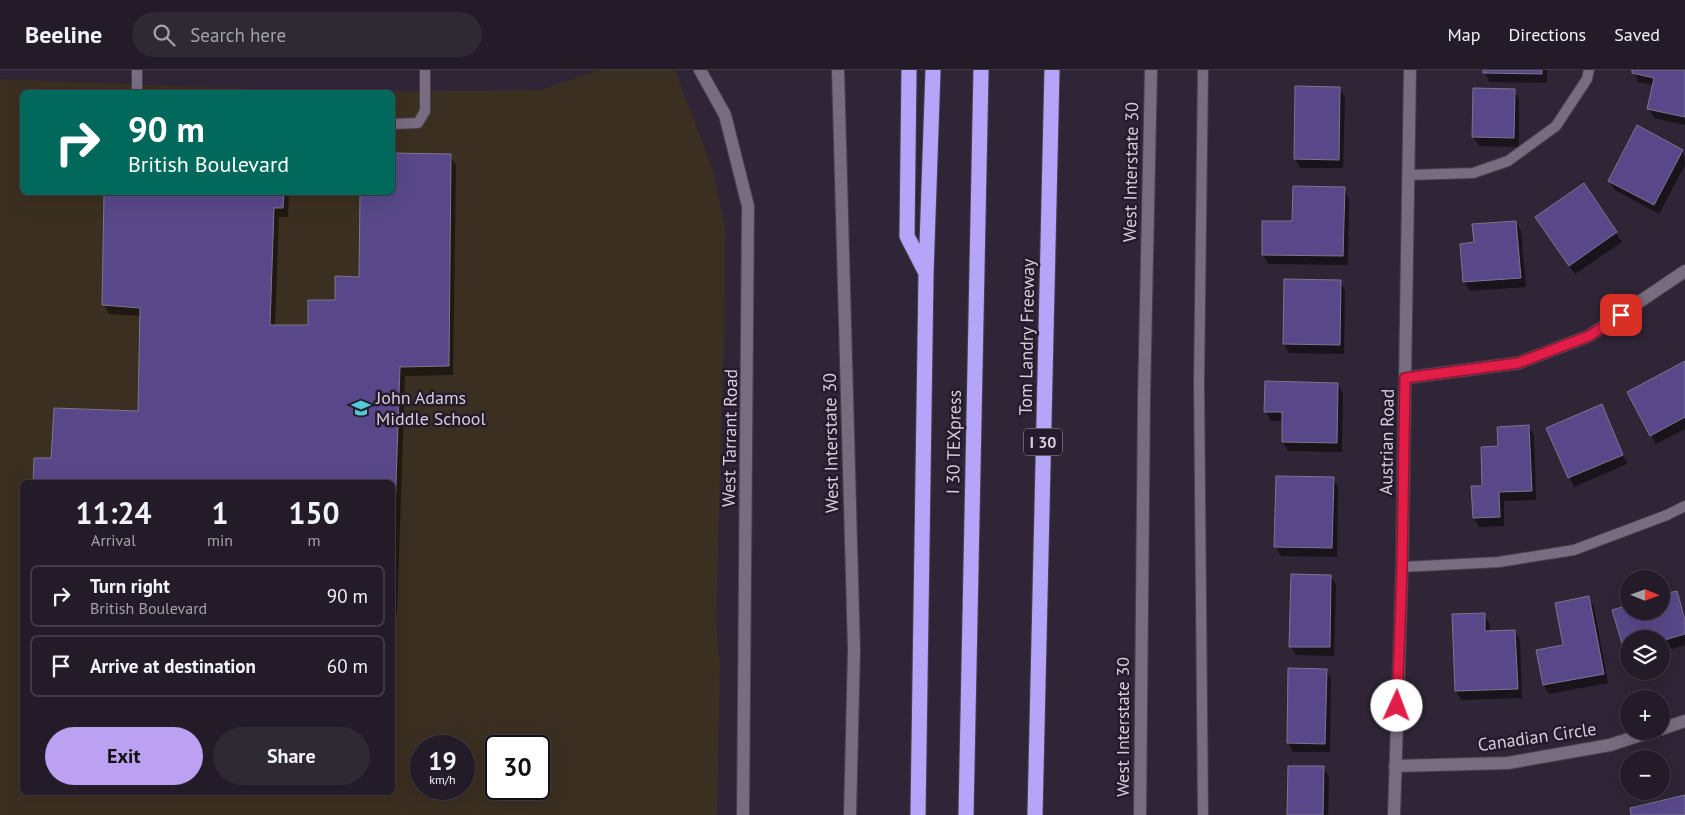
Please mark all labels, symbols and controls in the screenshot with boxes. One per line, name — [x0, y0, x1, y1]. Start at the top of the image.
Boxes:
search box — [132, 12, 482, 57]
text: Beeline — [25, 19, 102, 50]
icon: search — [150, 21, 178, 49]
text: Search here — [190, 23, 286, 47]
text: Map — [1448, 23, 1480, 46]
text: Directions — [1508, 23, 1586, 46]
text: Saved — [1614, 23, 1660, 46]
street label: West Interstate 30 — [1118, 102, 1143, 242]
text: 90 m — [128, 106, 205, 152]
icon: right — [45, 110, 110, 175]
text: British Boulevard — [128, 150, 289, 178]
street label: Tom Landry Freeway — [1014, 258, 1039, 416]
pin — [1600, 294, 1642, 336]
icon: arrive — [1607, 301, 1635, 329]
street label: West Tarrant Road — [717, 369, 742, 507]
street label: West Interstate 30 — [818, 373, 843, 513]
place label: John Adams Middle School — [375, 386, 486, 430]
street label: Austrian Road — [1374, 389, 1399, 495]
street label: I 30 TEXpress — [941, 390, 966, 494]
school or university icon: John Adams Middle School — [350, 397, 372, 419]
road number: I 30 — [1024, 428, 1062, 456]
text: 11:24 — [75, 493, 152, 532]
text: 1 — [212, 493, 229, 532]
text: 150 — [288, 493, 340, 532]
text: Arrival — [91, 530, 136, 550]
text: min — [207, 530, 233, 550]
text: m — [308, 530, 321, 550]
north arrow — [1620, 570, 1670, 620]
map controls — [1620, 570, 1670, 800]
text: Turn right — [90, 574, 170, 598]
icon: right — [47, 582, 75, 610]
text: 90 m — [327, 584, 368, 608]
text: British Boulevard — [90, 598, 207, 618]
button: layers — [1620, 630, 1670, 680]
icon: arrive — [47, 652, 75, 680]
text: Arrive at destination — [90, 654, 256, 678]
text: 60 m — [327, 654, 368, 678]
street label: West Interstate 30 — [1111, 657, 1134, 797]
position arrow — [1370, 679, 1422, 731]
button: + — [1620, 690, 1670, 740]
street label: Canadian Circle — [1476, 717, 1598, 756]
button: Exit — [45, 727, 203, 785]
button: Share — [213, 727, 370, 785]
speed limit sign: 30 — [485, 735, 550, 800]
text: 19 — [428, 745, 457, 777]
button: − — [1620, 750, 1670, 800]
text: km/h — [429, 772, 456, 787]

